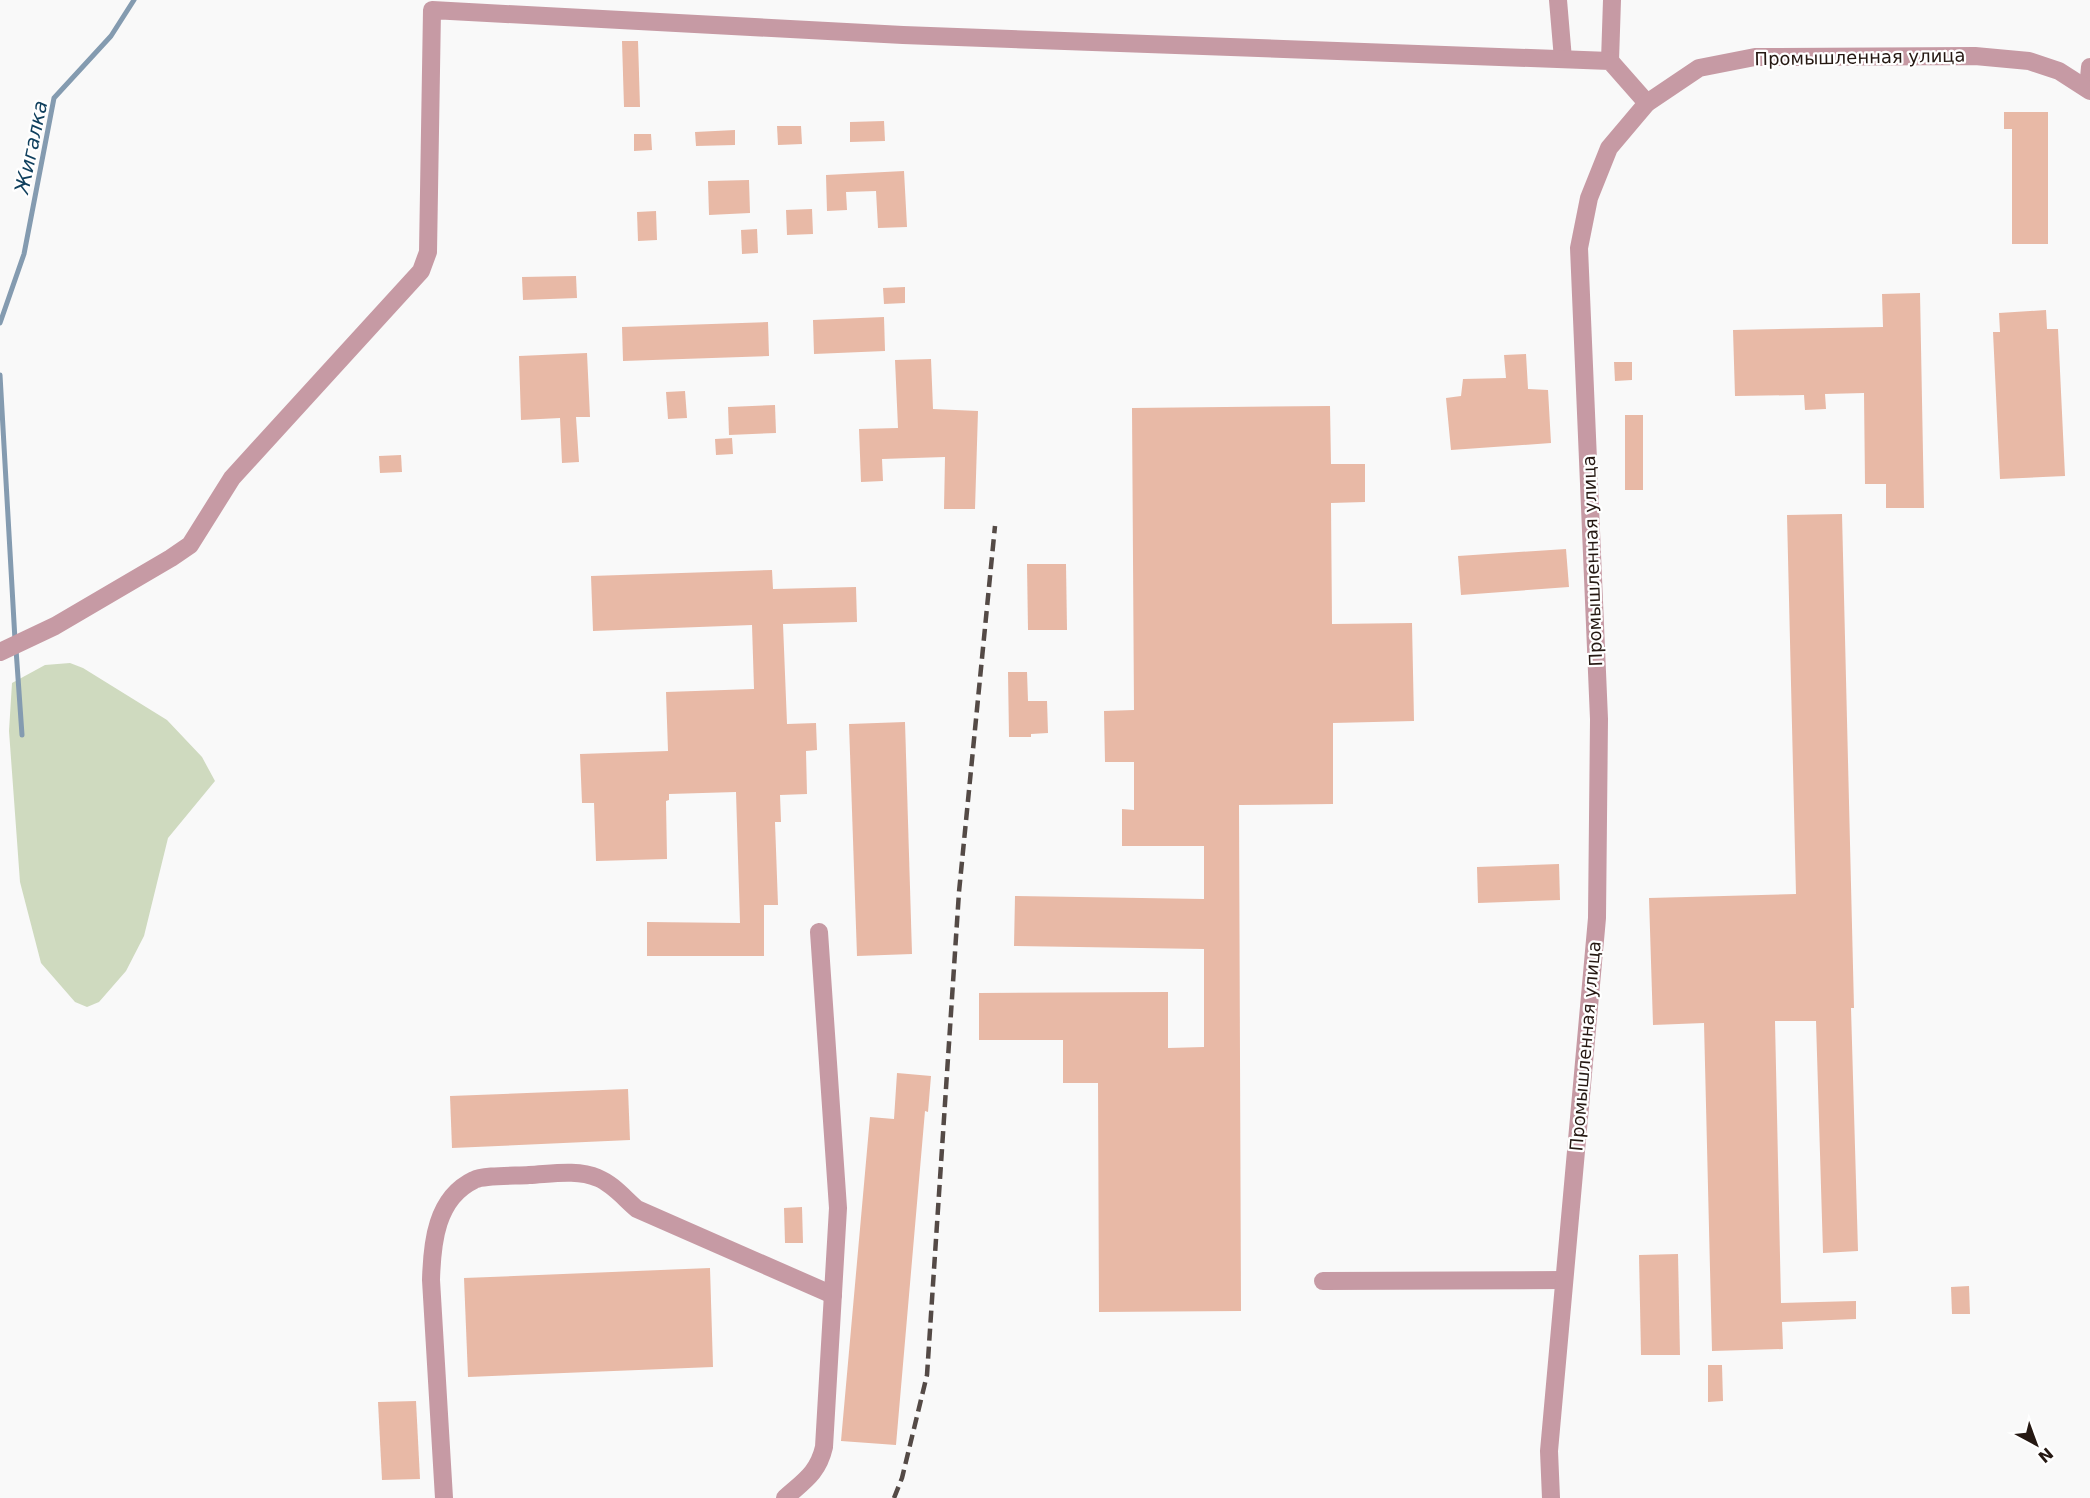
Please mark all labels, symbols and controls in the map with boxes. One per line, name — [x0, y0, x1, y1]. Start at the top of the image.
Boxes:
street label: Промышленная улица — [1754, 45, 1966, 69]
water label: Жигалка — [9, 98, 53, 198]
street label: Промышленная улица — [1578, 455, 1606, 667]
street label: Промышленная улица — [1565, 940, 1605, 1152]
north arrow — [2006, 1414, 2066, 1474]
text: N — [2034, 1443, 2057, 1467]

